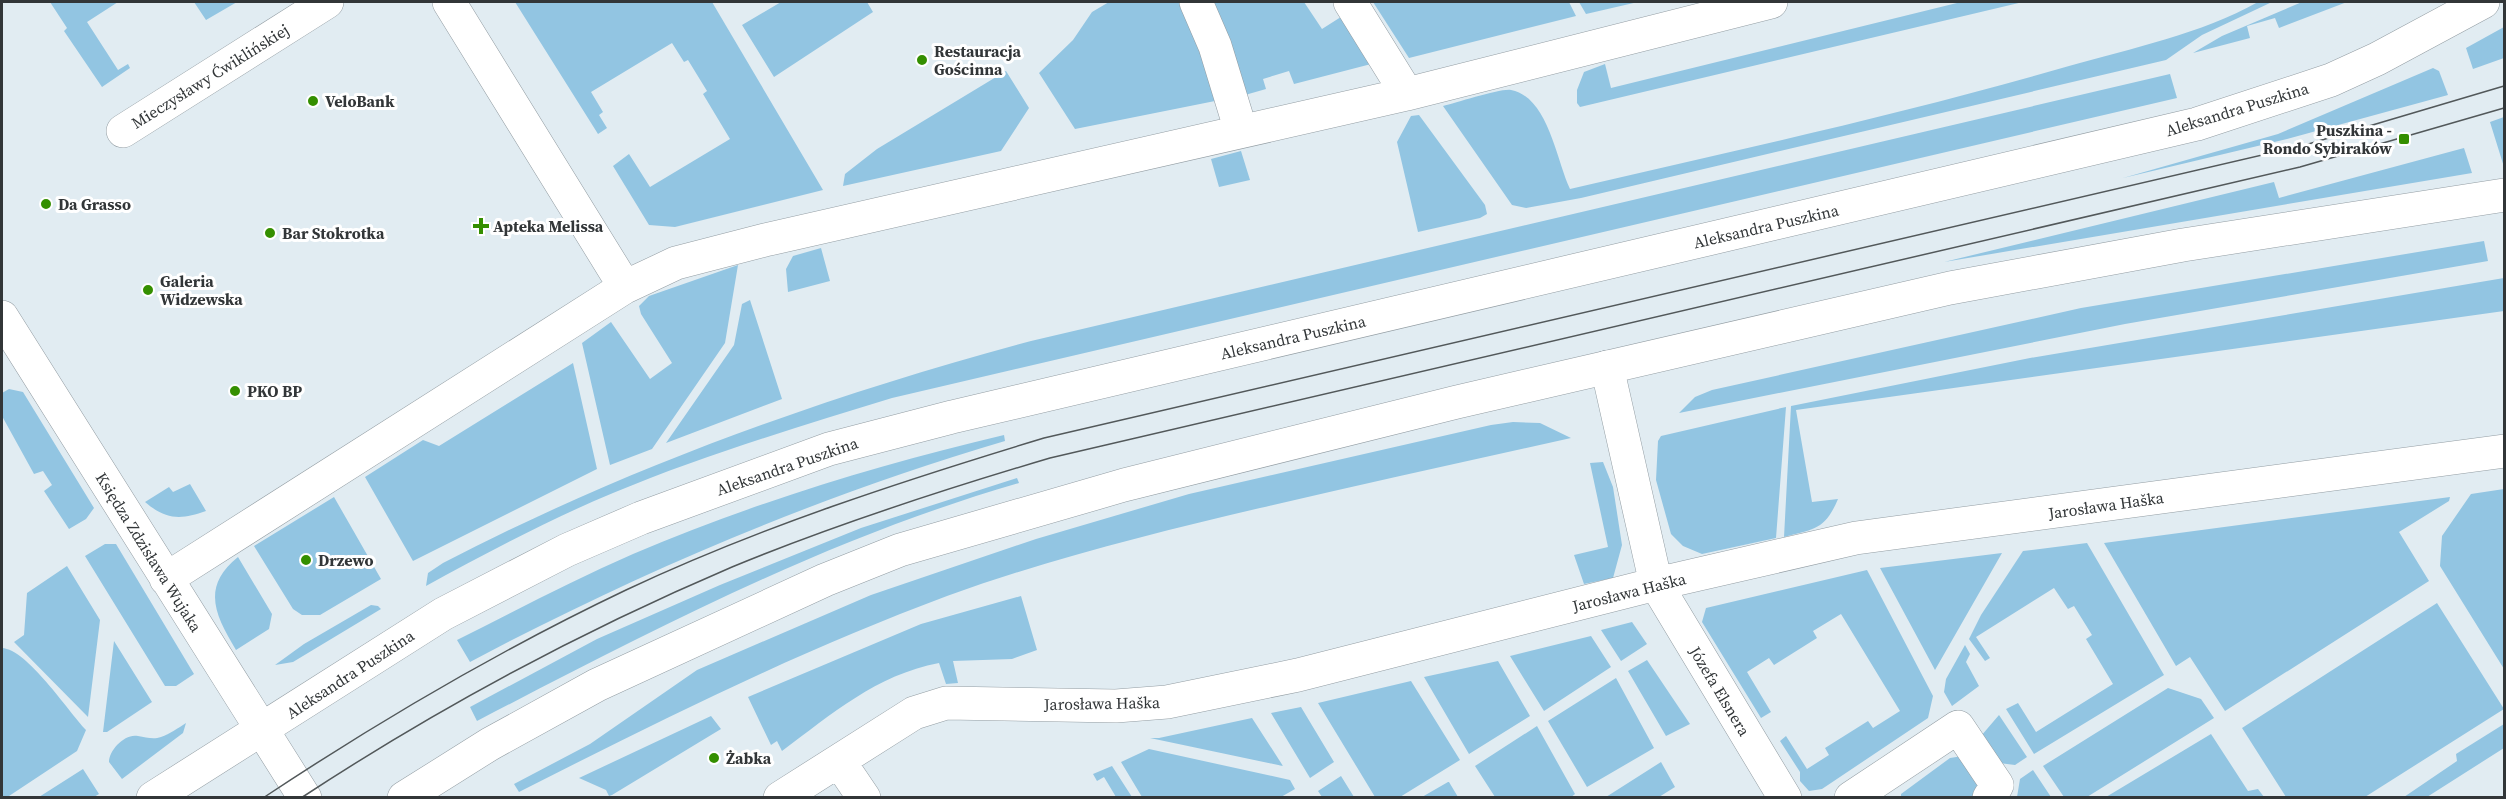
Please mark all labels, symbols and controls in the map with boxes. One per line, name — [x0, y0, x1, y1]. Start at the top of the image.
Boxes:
street label: Mieczysławy Ćwiklińskiej — [127, 18, 293, 134]
place label: Restauracja Gościnna — [934, 40, 1022, 80]
marker: Restauracja Gościnna — [915, 53, 929, 67]
street label: Aleksandra Puszkina — [2163, 77, 2312, 141]
place label: VeloBank — [325, 90, 395, 112]
marker: VeloBank — [306, 94, 320, 108]
place label: Puszkina - Rondo Sybiraków — [2263, 119, 2392, 159]
marker: Puszkina - Rondo Sybiraków — [2397, 132, 2411, 146]
place label: Da Grasso — [58, 193, 131, 215]
marker: Da Grasso — [39, 197, 53, 211]
street label: Aleksandra Puszkina — [1691, 198, 1842, 253]
place label: Apteka Melissa — [493, 215, 604, 237]
marker: Apteka Melissa — [474, 219, 488, 233]
place label: Bar Stokrotka — [282, 222, 385, 244]
marker: Bar Stokrotka — [263, 226, 277, 240]
place label: Galeria Widzewska — [160, 270, 243, 310]
marker: Galeria Widzewska — [141, 283, 155, 297]
street label: Aleksandra Puszkina — [1218, 309, 1369, 364]
place label: PKO BP — [247, 380, 302, 402]
marker: PKO BP — [228, 384, 242, 398]
street label: Aleksandra Puszkina — [713, 431, 862, 501]
street label: Księdza Zdzisława Wujaka — [91, 468, 208, 637]
street label: Jarosława Haška — [2046, 486, 2166, 524]
place label: Drzewo — [318, 549, 374, 571]
marker: Drzewo — [299, 553, 313, 567]
street label: Jarosława Haška — [1569, 567, 1689, 617]
street label: Aleksandra Puszkina — [282, 624, 419, 724]
street label: Józefa Elsnera — [1684, 641, 1756, 741]
street label: Jarosława Haška — [1043, 691, 1161, 715]
place label: Żabka — [726, 747, 772, 769]
marker: Żabka — [707, 751, 721, 765]

